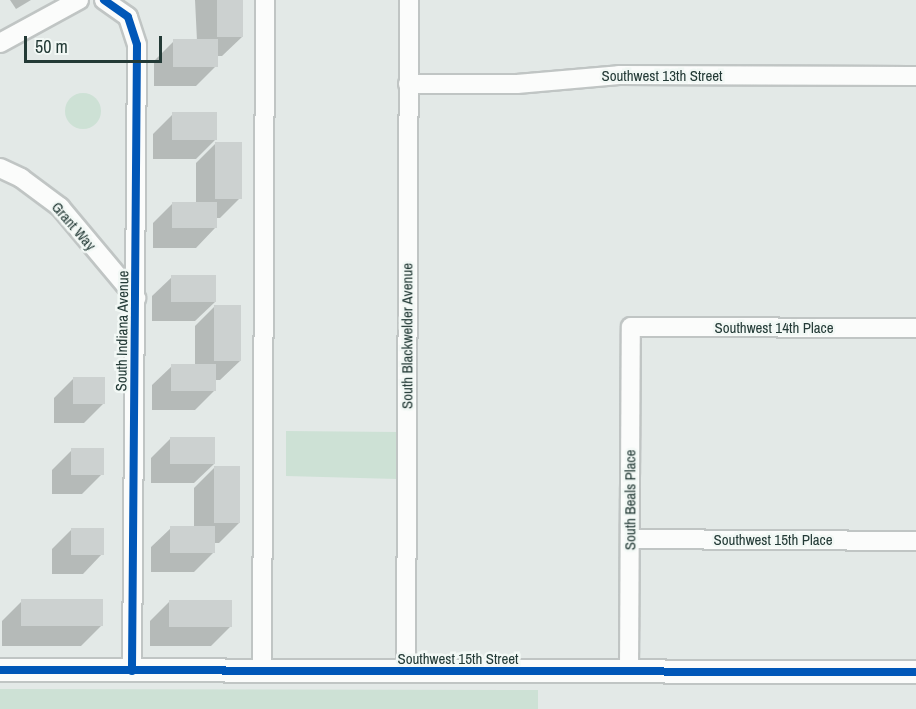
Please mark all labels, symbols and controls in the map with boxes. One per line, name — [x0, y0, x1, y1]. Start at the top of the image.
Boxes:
scale bar — [27, 24, 165, 62]
text: 50 m — [35, 34, 68, 59]
street label: Southwest 13th Street — [601, 67, 723, 85]
street label: Grant Way — [48, 198, 100, 254]
street label: South Blackwelder Avenue — [398, 263, 416, 409]
street label: South Indiana Avenue — [112, 270, 132, 392]
street label: Southwest 14th Place — [715, 319, 833, 337]
street label: South Beals Place — [621, 450, 639, 550]
street label: Southwest 15th Place — [714, 531, 832, 549]
street label: Southwest 15th Street — [397, 650, 519, 668]

